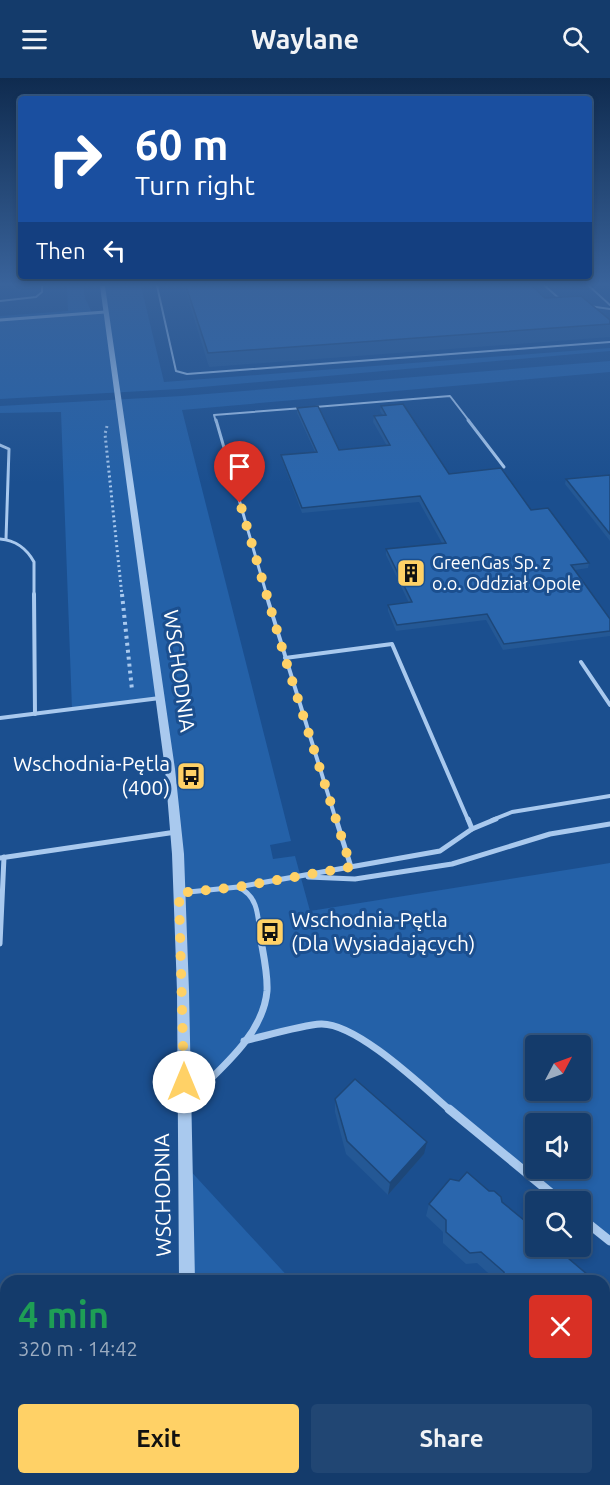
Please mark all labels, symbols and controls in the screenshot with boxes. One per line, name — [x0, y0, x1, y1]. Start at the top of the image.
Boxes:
icon: menu — [18, 23, 51, 56]
icon: search — [559, 23, 592, 56]
text: Waylane — [251, 24, 359, 54]
icon: right — [36, 120, 114, 198]
text: 60 m — [135, 121, 229, 168]
text: Turn right — [135, 170, 255, 200]
icon: left — [98, 234, 131, 267]
text: Then — [36, 238, 86, 263]
pin — [214, 441, 265, 503]
icon: arrive — [223, 450, 256, 483]
place label: GreenGas Sp. z o.o. Oddział Opole — [432, 552, 581, 593]
building icon: GreenGas Sp. z o.o. Oddział Opole — [395, 557, 427, 589]
street label: WSCHODNIA — [160, 608, 200, 734]
place label: Wschodnia-Pętla (400) — [13, 751, 170, 799]
bus stop icon: Wschodnia-Pętla (400) — [175, 760, 207, 792]
place label: Wschodnia-Pętla (Dla Wysiadających) — [291, 907, 475, 955]
bus stop icon: Wschodnia-Pętla (Dla Wysiadających) — [254, 916, 286, 948]
north arrow — [525, 1035, 591, 1101]
map controls — [525, 1035, 591, 1257]
position arrow — [152, 1050, 216, 1114]
button: sound — [525, 1113, 591, 1179]
street label: WSCHODNIA — [149, 1133, 175, 1257]
button: search — [525, 1191, 591, 1257]
text: 4 min — [18, 1294, 109, 1335]
button: close — [529, 1295, 592, 1358]
text: 320 m · 14:42 — [18, 1337, 138, 1360]
button: Exit — [18, 1404, 299, 1473]
button: Share — [311, 1404, 592, 1473]

